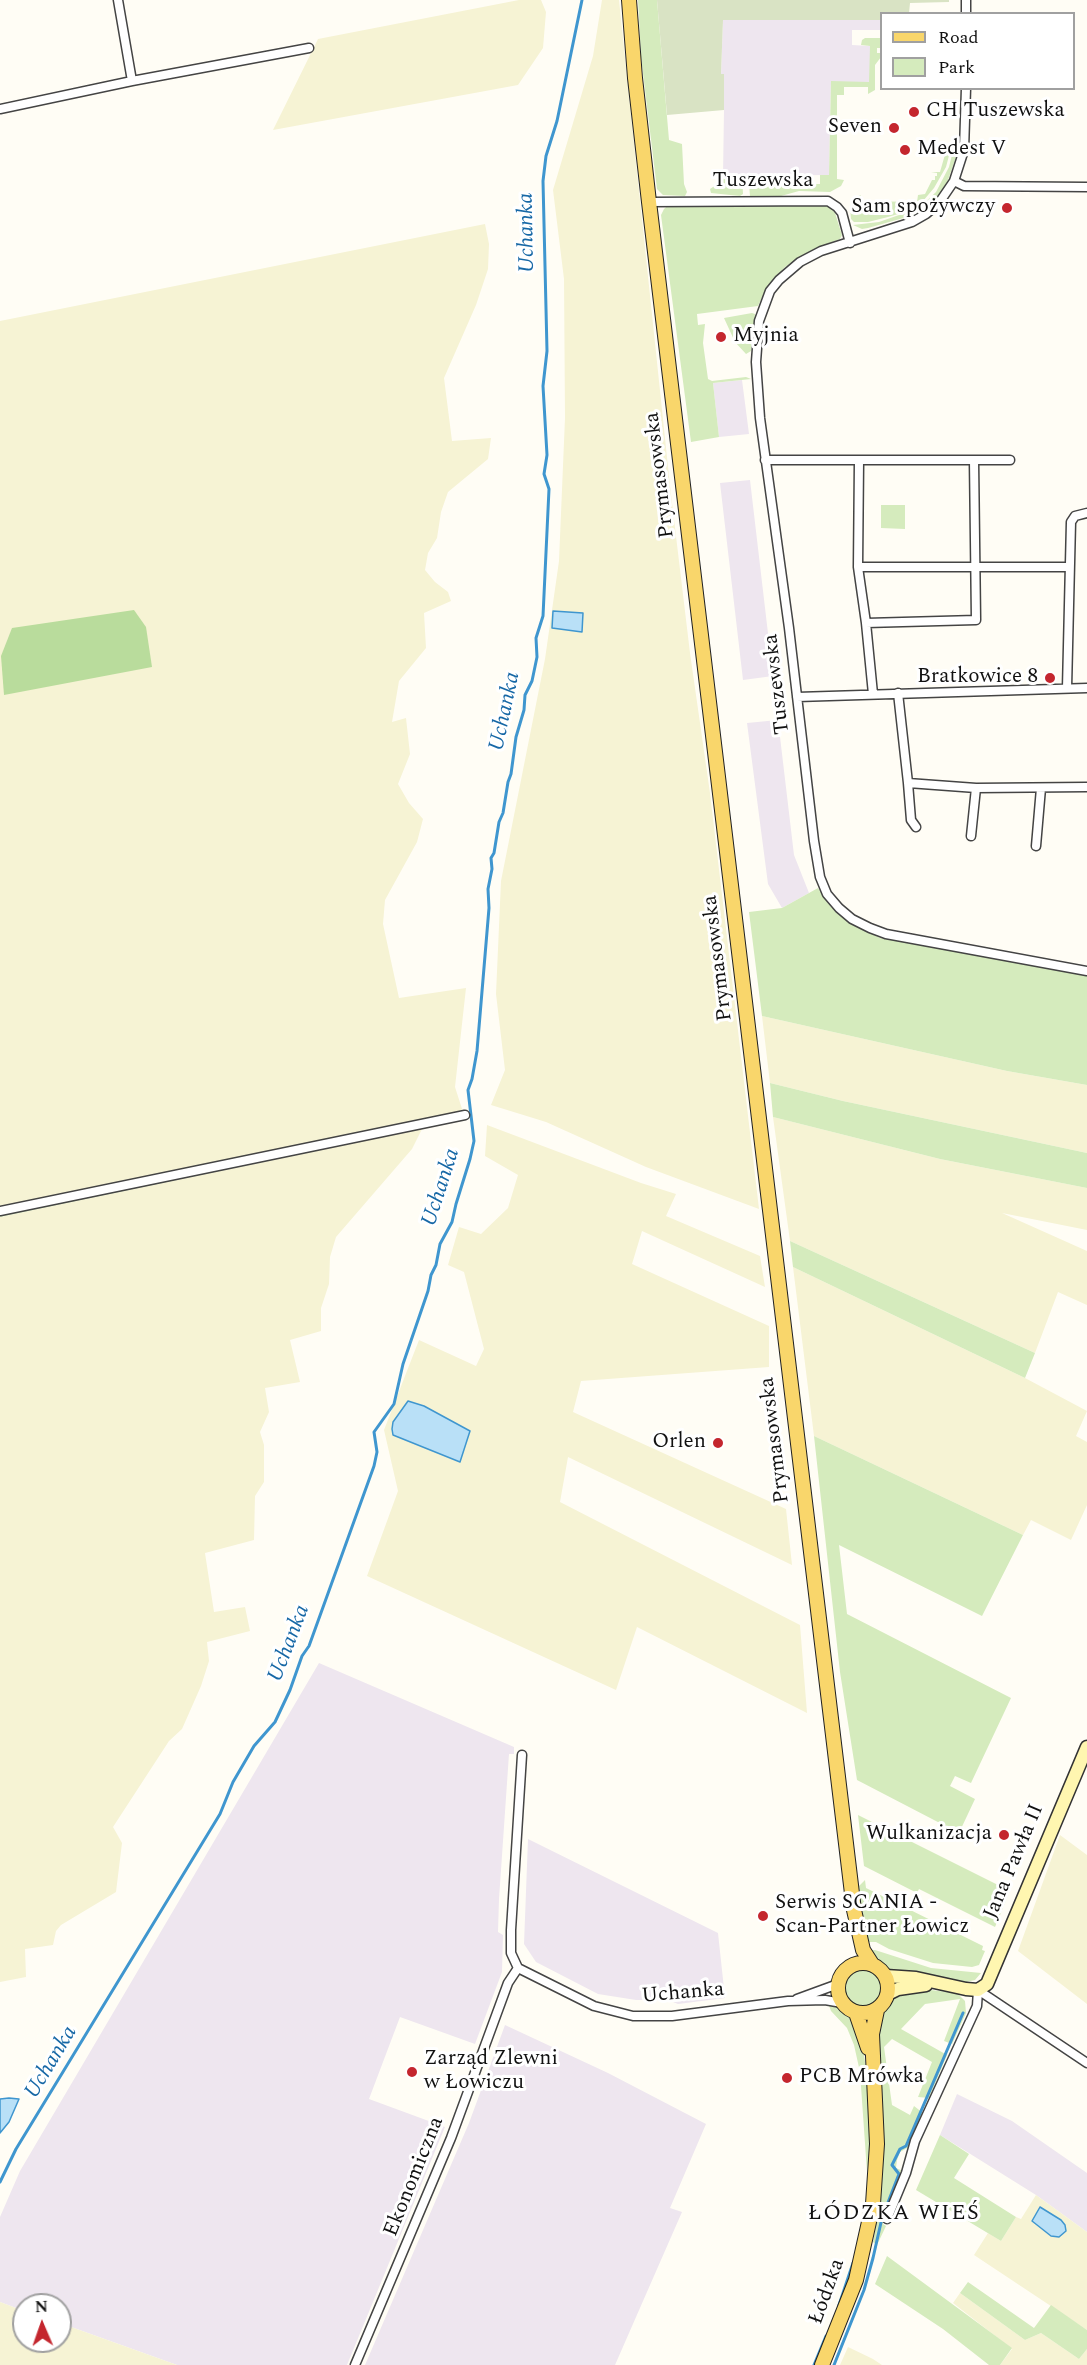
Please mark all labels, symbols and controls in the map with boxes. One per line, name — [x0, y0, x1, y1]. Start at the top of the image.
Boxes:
legend — [880, 12, 1075, 90]
text: Road — [938, 24, 979, 51]
text: Park — [938, 54, 975, 81]
place label: CH Tuszewska — [926, 99, 1065, 125]
marker: CH Tuszewska — [907, 105, 921, 119]
place label: Seven — [828, 115, 882, 141]
marker: Seven — [887, 121, 901, 135]
place label: Medest V — [917, 137, 1006, 163]
marker: Medest V — [898, 143, 912, 157]
street label: Tuszewska — [712, 169, 814, 195]
water label: Uchanka — [514, 192, 542, 274]
place label: Sam spożywczy — [851, 195, 995, 221]
marker: Sam spożywczy — [1000, 201, 1014, 215]
place label: Myjnia — [733, 324, 799, 350]
marker: Myjnia — [714, 330, 728, 344]
street label: Prymasowska — [641, 411, 681, 539]
street label: Tuszewska — [759, 632, 797, 736]
place label: Bratkowice 8 — [917, 665, 1038, 691]
water label: Uchanka — [485, 670, 527, 754]
marker: Bratkowice 8 — [1043, 671, 1057, 685]
street label: Prymasowska — [699, 894, 739, 1022]
water label: Uchanka — [417, 1146, 467, 1230]
street label: Prymasowska — [756, 1376, 796, 1504]
place label: Orlen — [652, 1430, 706, 1456]
marker: Orlen — [711, 1436, 725, 1450]
water label: Uchanka — [263, 1602, 317, 1686]
street label: Jana Pawła II — [979, 1801, 1051, 1923]
place label: Wulkanizacja — [866, 1822, 992, 1848]
marker: Wulkanizacja — [997, 1828, 1011, 1842]
place label: Serwis SCANIA - Scan-Partner Łowicz — [775, 1891, 969, 1941]
marker: Serwis SCANIA - Scan-Partner Łowicz — [756, 1909, 770, 1923]
street label: Uchanka — [641, 1978, 725, 2010]
water label: Uchanka — [20, 2022, 84, 2104]
place label: Zarząd Zlewni w Łowiczu — [424, 2047, 558, 2097]
marker: Zarząd Zlewni w Łowiczu — [405, 2065, 419, 2079]
place label: PCB Mrówka — [799, 2065, 924, 2091]
marker: PCB Mrówka — [780, 2071, 794, 2085]
street label: Ekonomiczna — [380, 2113, 450, 2241]
district label: ŁÓDZKA WIEŚ — [808, 2202, 980, 2228]
street label: Łódzka — [805, 2256, 851, 2328]
north arrow — [12, 2293, 72, 2353]
text: N — [34, 2295, 48, 2319]

